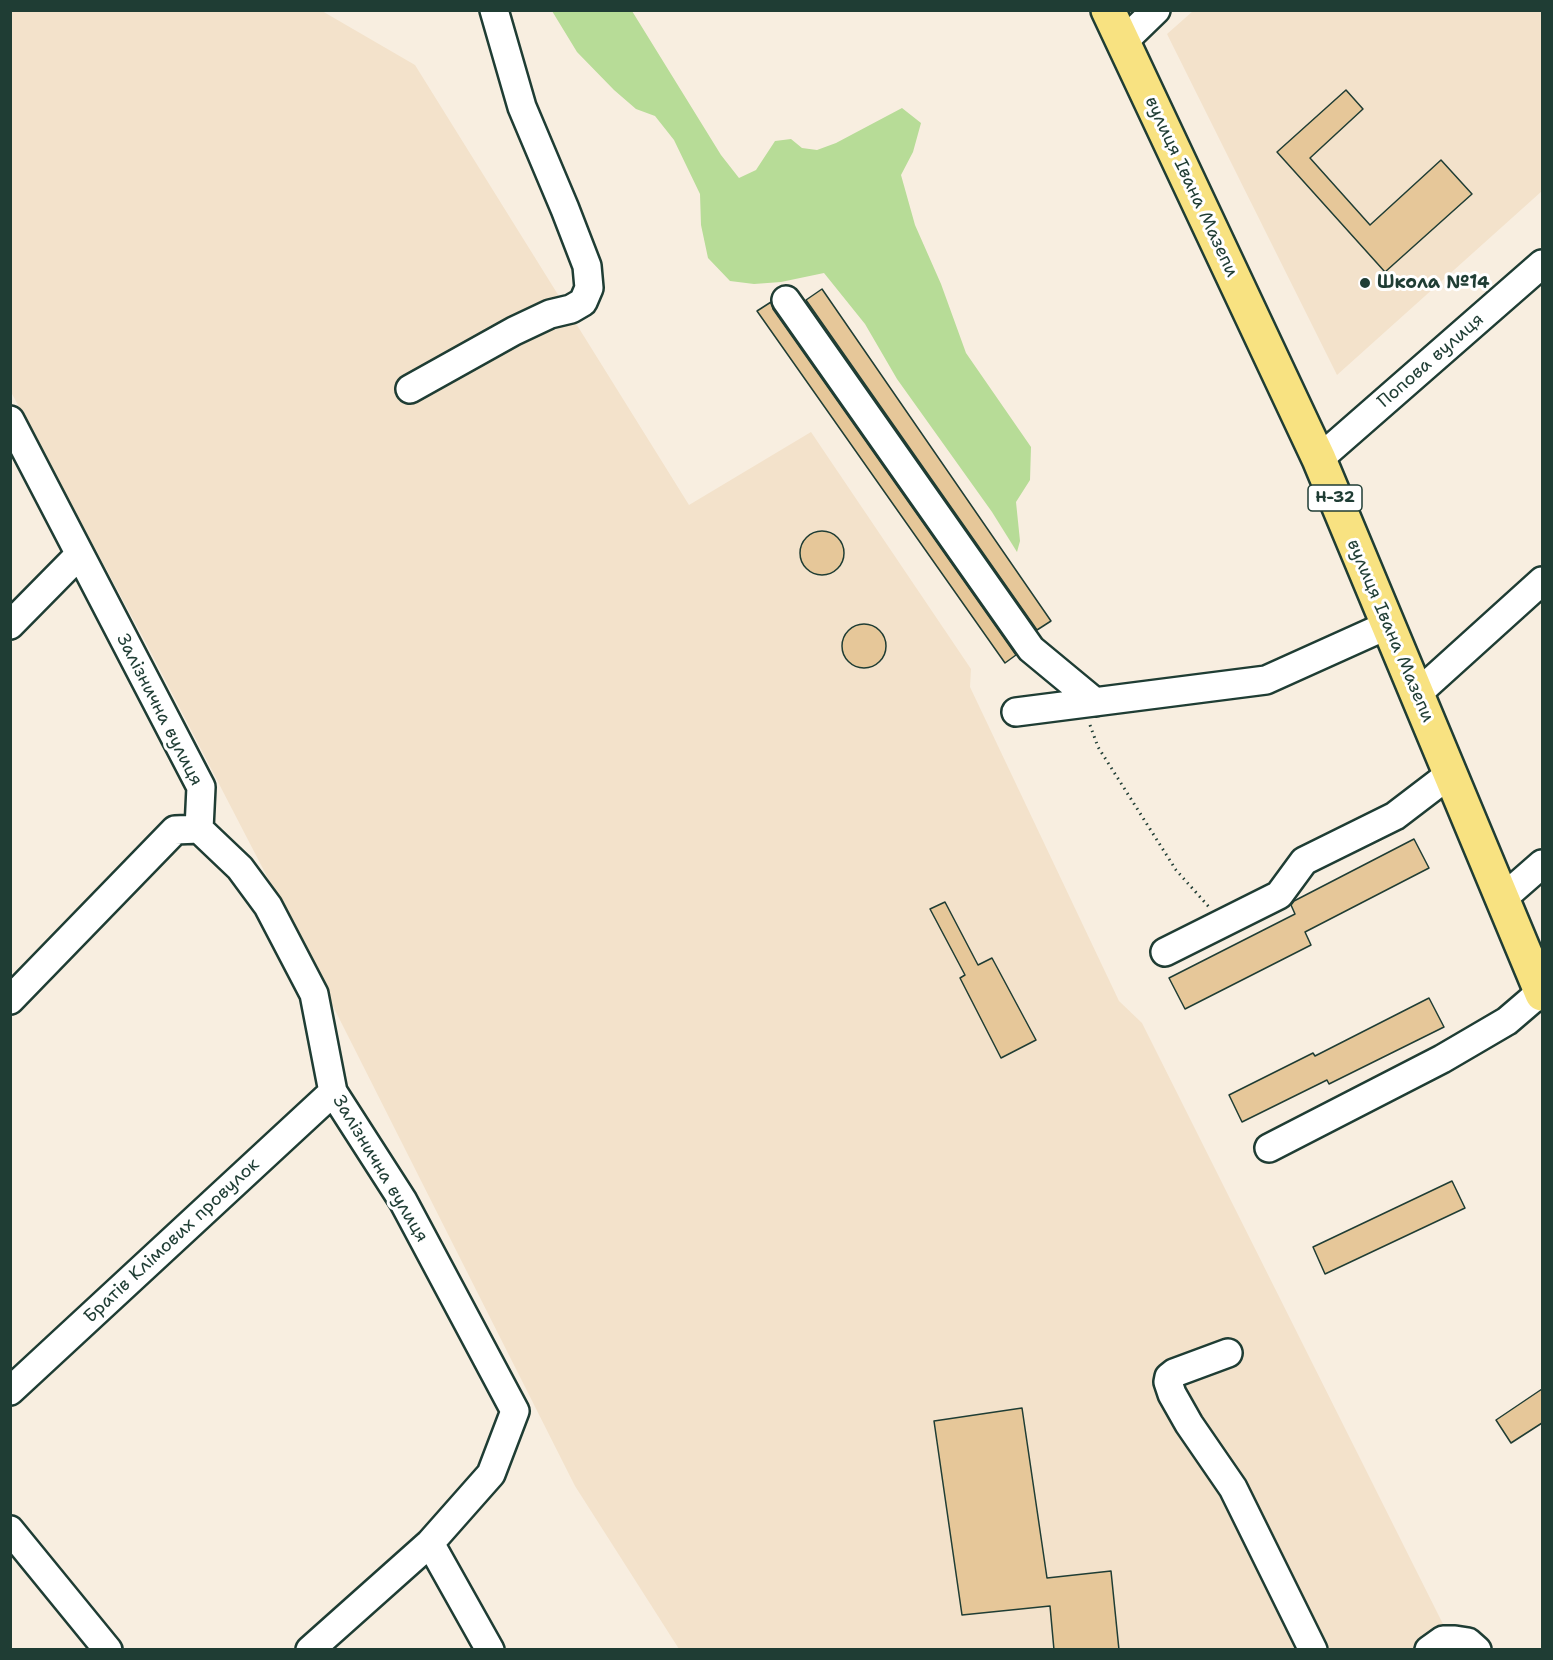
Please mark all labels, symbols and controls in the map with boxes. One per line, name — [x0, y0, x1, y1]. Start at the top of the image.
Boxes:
street label: вулиця Івана Мазепи — [1140, 93, 1242, 281]
place label: Школа №14 — [1377, 272, 1490, 294]
marker: Школа №14 — [1358, 276, 1372, 290]
street label: Попова вулиця — [1374, 309, 1488, 413]
road number: Н-32 — [1308, 485, 1362, 511]
street label: вулиця Івана Мазепи — [1342, 536, 1438, 726]
street label: Залізнична вулиця — [111, 630, 207, 790]
street label: Залізнична вулиця — [328, 1092, 432, 1246]
street label: Братів Клімових провулок — [80, 1154, 264, 1328]

